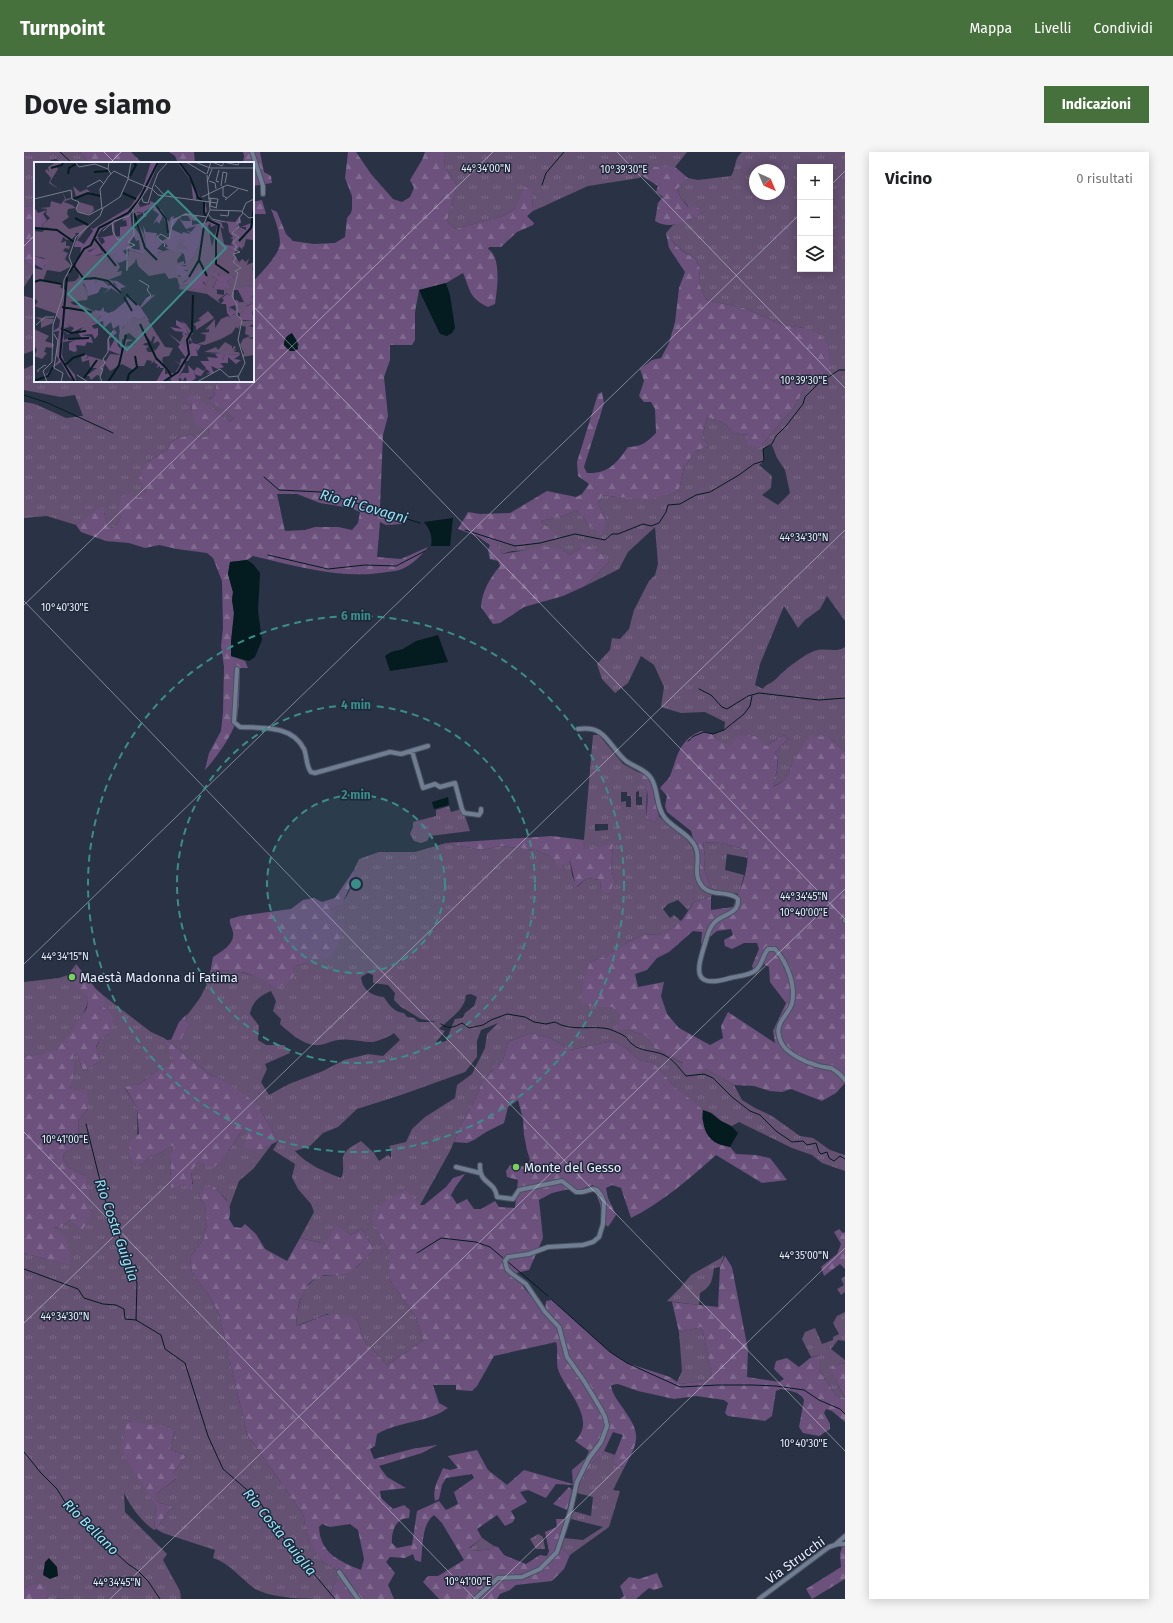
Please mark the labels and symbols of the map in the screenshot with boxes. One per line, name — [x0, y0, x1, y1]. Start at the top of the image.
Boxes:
inset map — [34, 162, 254, 382]
text: 44°34'00"N — [461, 163, 511, 175]
text: 10°39'30"E — [600, 164, 648, 176]
north arrow — [749, 164, 785, 200]
text: 10°39'30"E — [780, 375, 828, 387]
water label: Rio di Covagni — [318, 486, 410, 527]
text: 44°34'30"N — [779, 532, 829, 544]
text: 10°40'30"E — [41, 602, 89, 614]
text: 6 min — [341, 609, 371, 623]
text: 4 min — [341, 698, 371, 712]
text: 2 min — [341, 788, 371, 802]
centre of rings — [349, 877, 363, 891]
text: 44°34'45"N — [780, 891, 828, 903]
text: 10°40'00"E — [780, 907, 828, 919]
text: 44°34'15"N — [41, 951, 89, 963]
place label: Maestà Madonna di Fatima — [80, 970, 238, 985]
marker: Maestà Madonna di Fatima — [67, 972, 77, 982]
text: 10°41'00"E — [42, 1134, 88, 1146]
place label: Monte del Gesso — [524, 1160, 621, 1175]
marker: Monte del Gesso — [511, 1162, 521, 1172]
water label: Rio Costa Guiglia — [91, 1177, 142, 1284]
text: 44°35'00"N — [779, 1250, 829, 1262]
text: 44°34'30"N — [40, 1311, 90, 1323]
text: 10°40'30"E — [780, 1438, 828, 1450]
water label: Rio Costa Guiglia — [239, 1485, 320, 1579]
water label: Rio Bellano — [59, 1496, 122, 1559]
street label: Via Strucchi — [763, 1534, 828, 1587]
text: 10°41'00"E — [445, 1576, 491, 1588]
text: 44°34'45"N — [93, 1577, 141, 1589]

